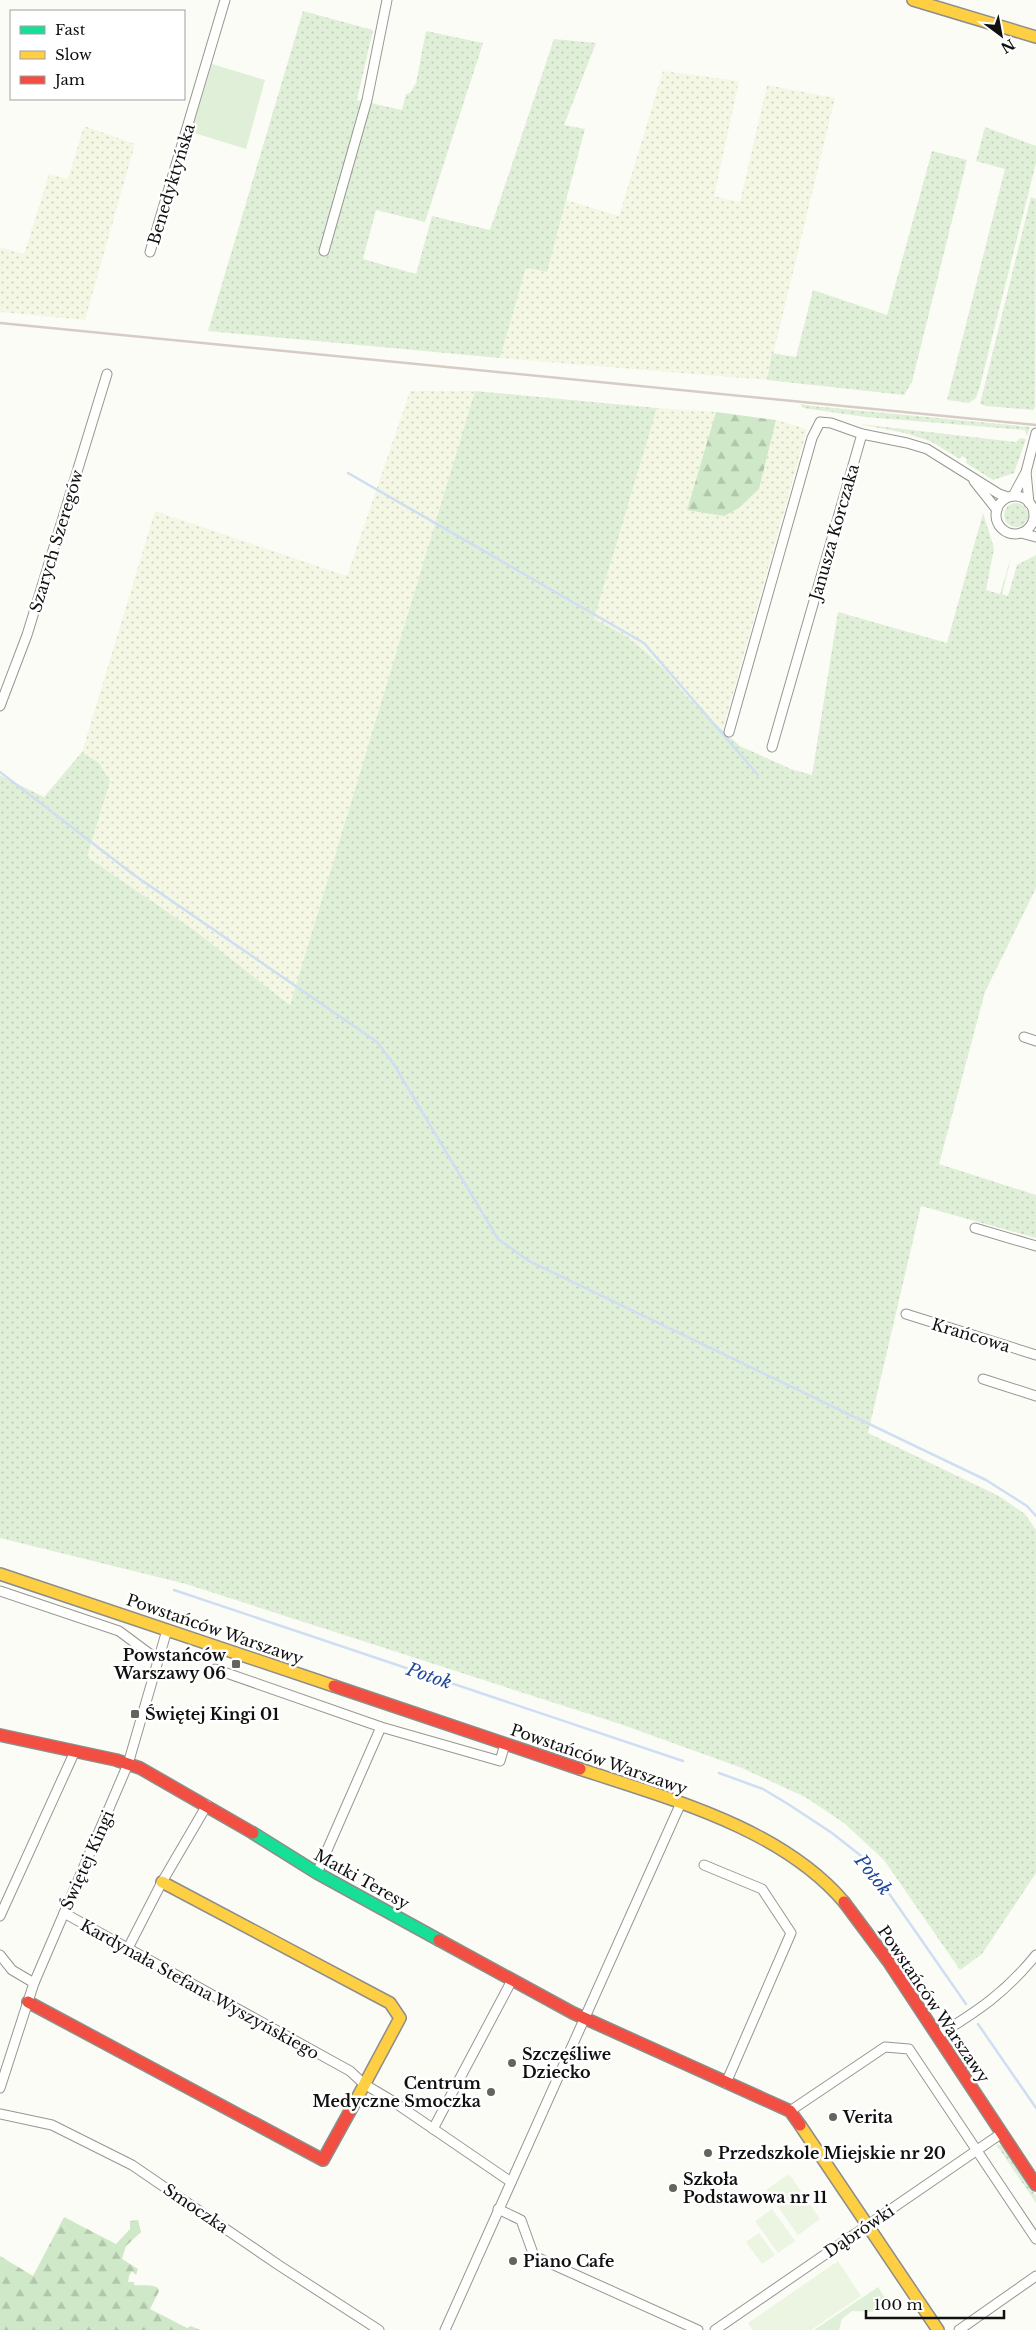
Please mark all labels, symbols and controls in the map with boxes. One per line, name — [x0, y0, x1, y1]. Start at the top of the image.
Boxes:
legend — [10, 10, 185, 100]
north arrow — [976, 10, 1026, 60]
text: Fast — [55, 20, 86, 39]
text: N — [998, 35, 1018, 57]
text: Slow — [55, 45, 92, 64]
text: Jam — [53, 70, 85, 89]
street label: Benedyktyńska — [143, 121, 199, 247]
street label: Janusza Korczaka — [804, 461, 863, 604]
street label: Szarych Szeregów — [25, 467, 87, 615]
street label: Krańcowa — [929, 1314, 1013, 1356]
street label: Powstańców Warszawy — [124, 1589, 307, 1669]
place label: Powstańców Warszawy 06 — [113, 1645, 227, 1683]
marker: Powstańców Warszawy 06 — [230, 1658, 242, 1670]
water label: Potok — [403, 1658, 454, 1694]
place label: Świętej Kingi 01 — [145, 1704, 279, 1724]
marker: Świętej Kingi 01 — [129, 1708, 141, 1720]
street label: Powstańców Warszawy — [508, 1719, 691, 1799]
street label: Świętej Kingi — [56, 1807, 118, 1913]
street label: Matki Teresy — [311, 1845, 414, 1914]
water label: Potok — [849, 1849, 896, 1900]
street label: Kardynała Stefana Wyszyńskiego — [77, 1915, 323, 2063]
street label: Powstańców Warszawy — [874, 1921, 995, 2087]
place label: Szczęśliwe Dziecko — [522, 2044, 611, 2082]
marker: Szczęśliwe Dziecko — [506, 2057, 518, 2069]
place label: Centrum Medyczne Smoczka — [313, 2073, 481, 2111]
marker: Centrum Medyczne Smoczka — [485, 2086, 497, 2098]
place label: Verita — [842, 2107, 893, 2127]
marker: Verita — [827, 2111, 839, 2123]
place label: Przedszkole Miejskie nr 20 — [718, 2143, 946, 2163]
marker: Przedszkole Miejskie nr 20 — [702, 2147, 714, 2159]
place label: Szkoła Podstawowa nr 11 — [683, 2169, 827, 2207]
street label: Smoczka — [160, 2179, 232, 2237]
marker: Szkoła Podstawowa nr 11 — [667, 2182, 679, 2194]
street label: Dąbrówki — [820, 2200, 898, 2262]
place label: Piano Cafe — [523, 2251, 614, 2271]
marker: Piano Cafe — [507, 2255, 519, 2267]
scale bar — [866, 2288, 1004, 2320]
text: 100 m — [874, 2295, 923, 2314]

